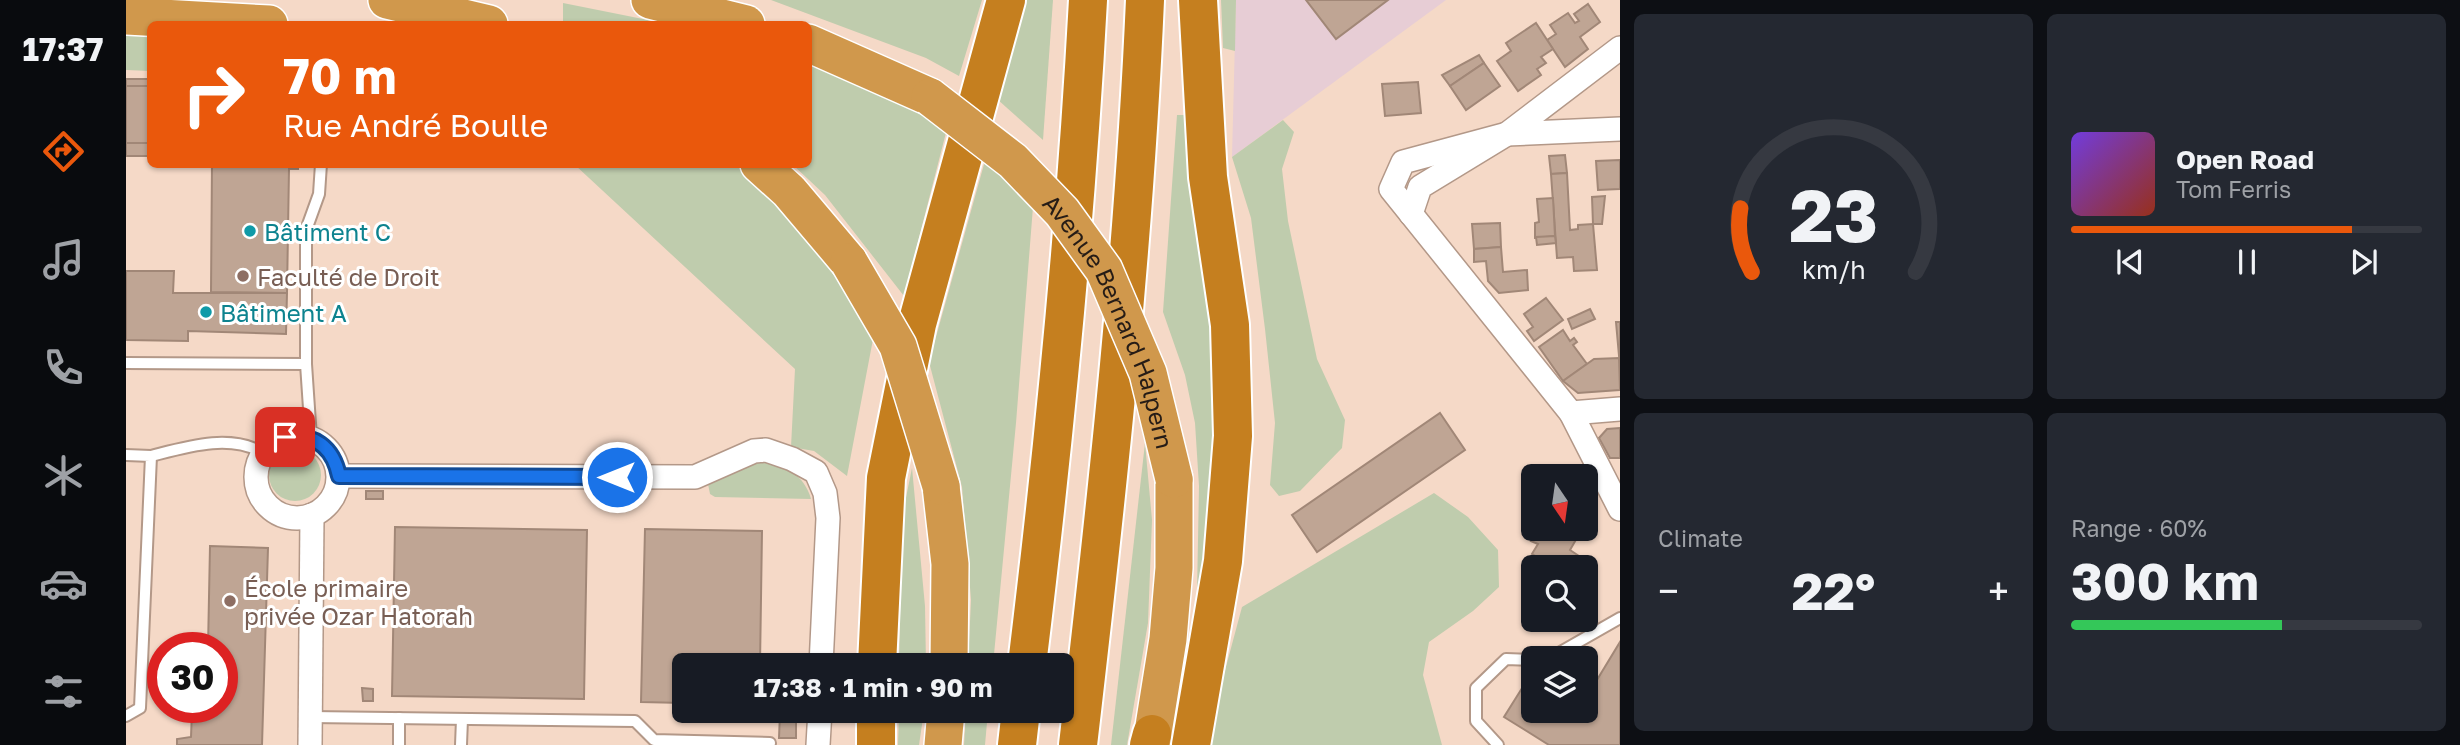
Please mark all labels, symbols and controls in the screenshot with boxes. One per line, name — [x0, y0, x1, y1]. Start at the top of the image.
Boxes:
text: 17:37 — [22, 30, 104, 68]
text: 70 m — [283, 46, 397, 105]
icon: right — [168, 49, 259, 140]
text: Rue André Boulle — [283, 106, 548, 144]
icon: directions — [39, 127, 88, 176]
text: Open Road — [2176, 144, 2314, 175]
text: 23 — [1789, 172, 1878, 259]
text: Tom Ferris — [2176, 175, 2291, 203]
street label: Avenue Bernard Halpern — [1038, 188, 1180, 451]
place label: Bâtiment C — [264, 217, 391, 246]
marker: Bâtiment C — [242, 223, 258, 239]
icon: music — [39, 235, 88, 284]
icon: previous — [2111, 243, 2149, 281]
icon: pause — [2228, 243, 2266, 281]
icon: next — [2345, 243, 2383, 281]
text: km/h — [1802, 254, 1865, 285]
place label: Faculté de Droit — [257, 262, 440, 291]
marker: Faculté de Droit — [235, 268, 251, 284]
place label: Bâtiment A — [220, 298, 347, 327]
marker: Bâtiment A — [198, 304, 214, 320]
icon: phone — [39, 343, 88, 392]
pin — [255, 407, 315, 467]
icon: arrive — [266, 418, 304, 456]
position arrow — [580, 440, 654, 514]
icon: climate — [39, 451, 88, 500]
north arrow — [1521, 464, 1598, 541]
map controls — [1521, 464, 1598, 723]
text: Range · 60% — [2071, 514, 2207, 542]
text: Climate — [1658, 524, 1743, 552]
text: 300 km — [2071, 549, 2259, 611]
button: search — [1521, 555, 1598, 632]
icon: car — [39, 559, 88, 608]
text: 22° — [1792, 559, 1875, 621]
text: − — [1658, 568, 1679, 613]
text: + — [1988, 568, 2009, 613]
place label: École primaire privée Ozar Hatorah — [244, 573, 473, 630]
marker: École primaire privée Ozar Hatorah — [222, 593, 238, 609]
speed limit sign: 30 — [147, 632, 238, 723]
button: layers — [1521, 646, 1598, 723]
icon: filters — [39, 667, 88, 716]
text: 17:38 · 1 min · 90 m — [753, 672, 993, 703]

